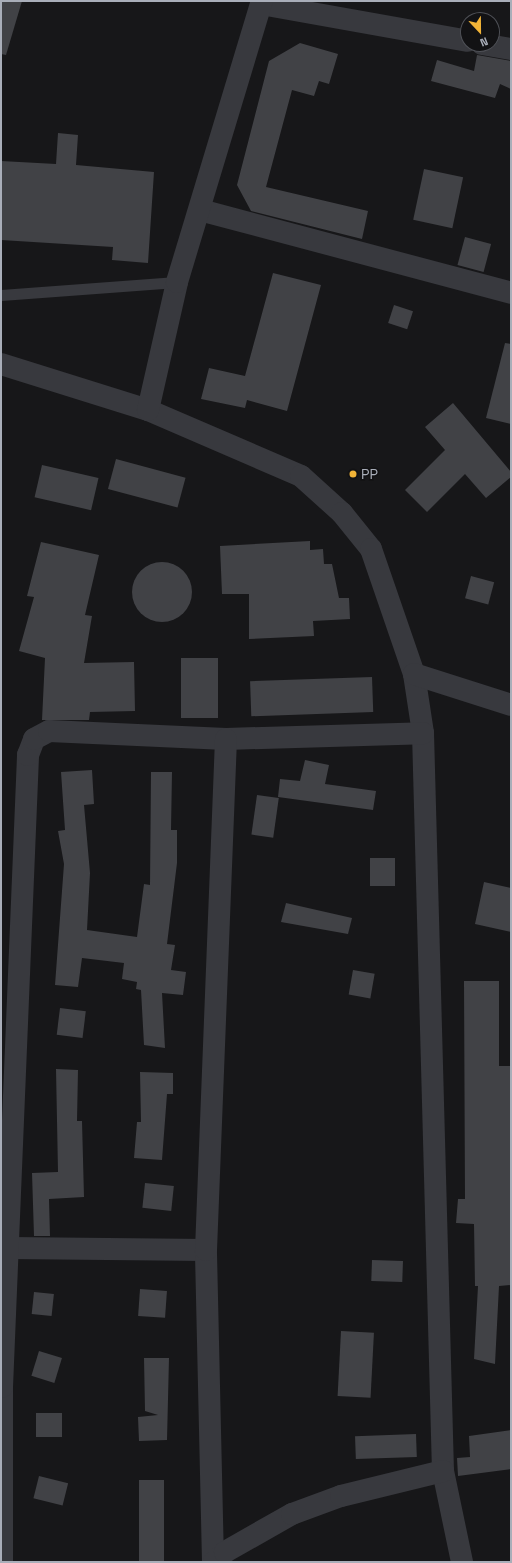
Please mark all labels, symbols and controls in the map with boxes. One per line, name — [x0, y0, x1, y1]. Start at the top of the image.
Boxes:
north arrow — [460, 12, 500, 52]
text: N — [478, 34, 490, 50]
place label: PP — [361, 466, 378, 482]
marker: PP — [348, 469, 358, 479]

